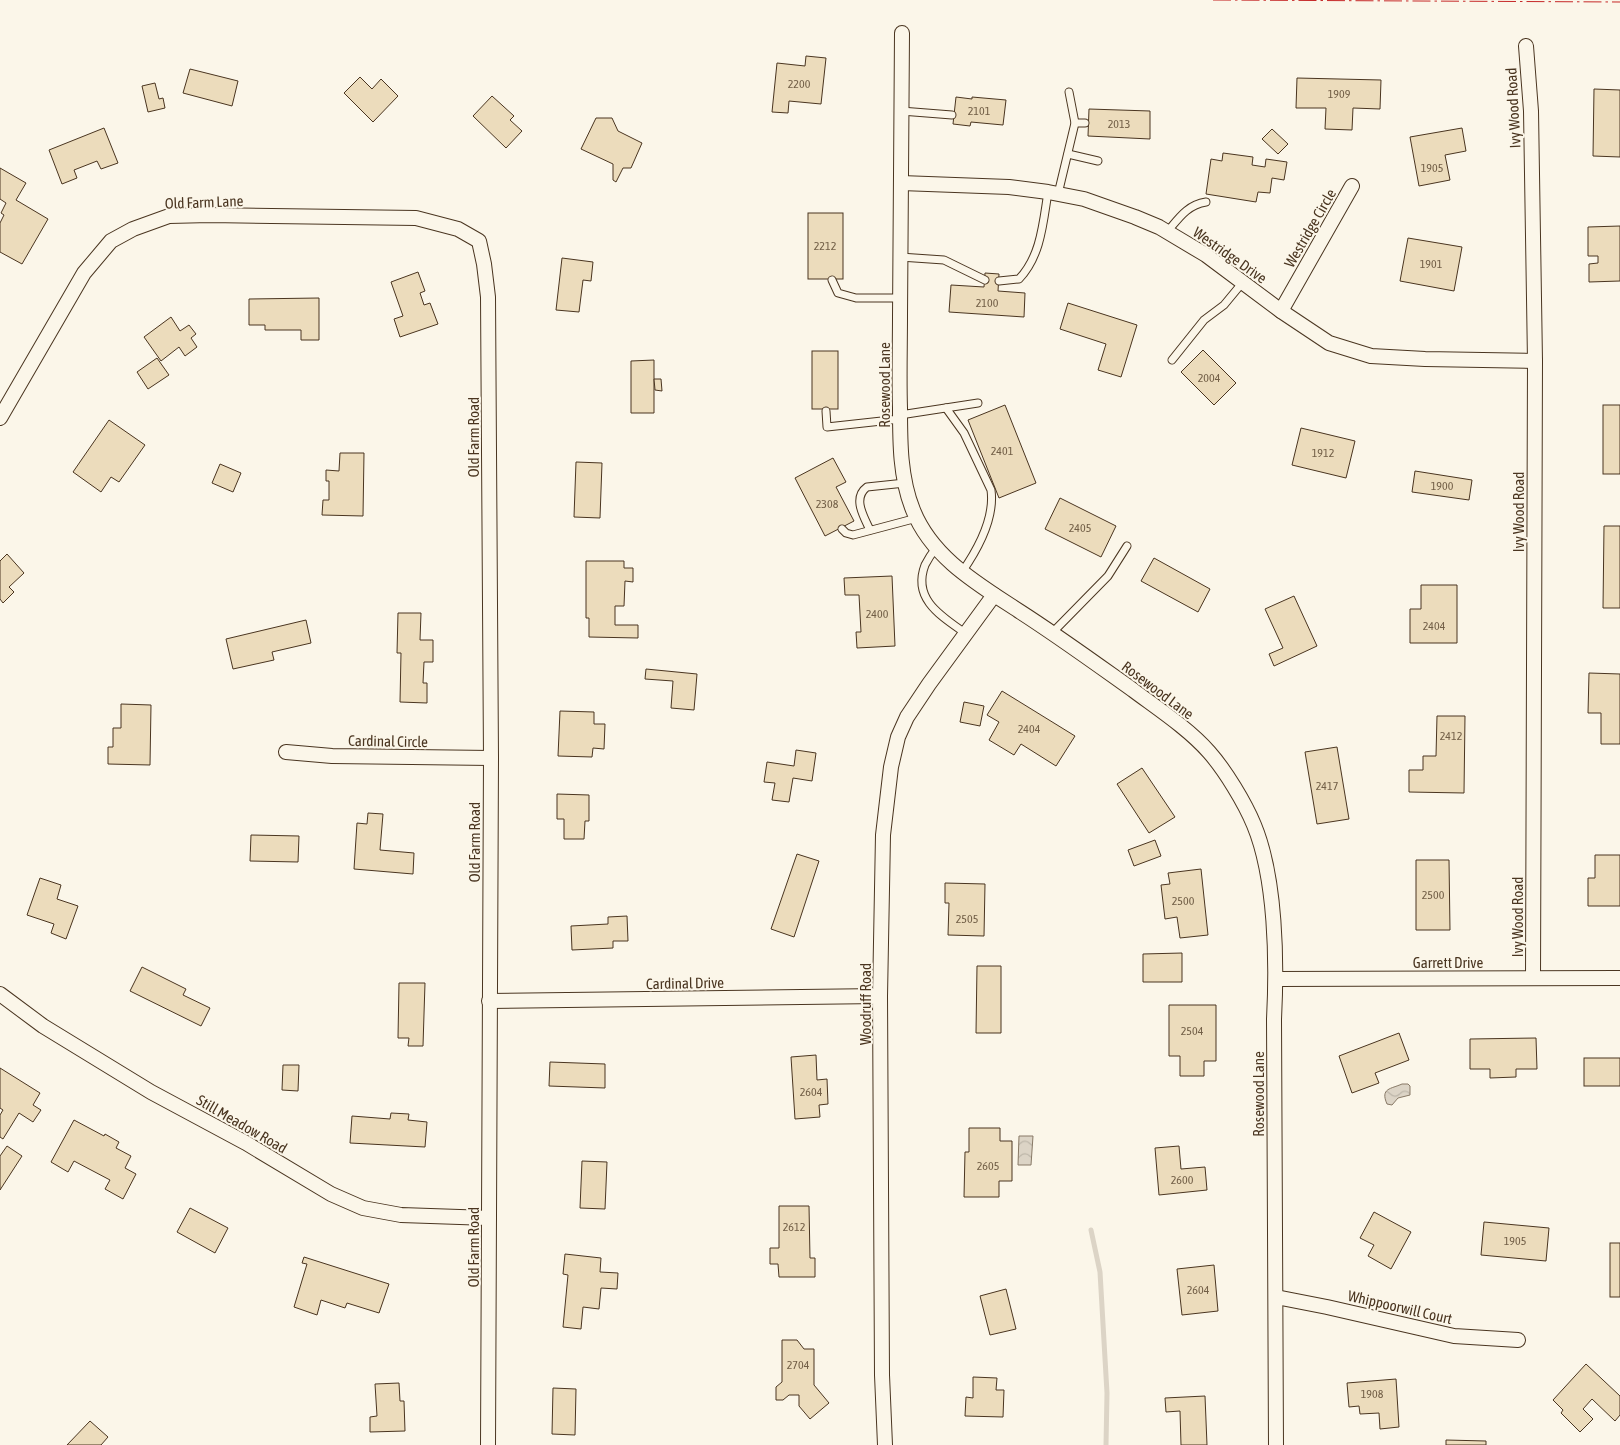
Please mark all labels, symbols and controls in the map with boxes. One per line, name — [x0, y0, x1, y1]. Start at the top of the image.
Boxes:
street label: Ivy Wood Road — [1502, 67, 1524, 149]
house number: 2200 — [788, 77, 811, 91]
house number: 1909 — [1328, 87, 1351, 101]
house number: 2101 — [968, 104, 991, 118]
house number: 2013 — [1108, 117, 1130, 131]
house number: 1905 — [1421, 161, 1443, 175]
street label: Westridge Circle — [1281, 186, 1339, 270]
street label: Old Farm Lane — [164, 192, 244, 212]
street label: Westridge Drive — [1190, 223, 1270, 287]
house number: 2212 — [814, 239, 836, 253]
house number: 1901 — [1420, 257, 1443, 271]
house number: 2100 — [976, 296, 999, 310]
street label: Rosewood Lane — [876, 342, 893, 428]
house number: 2004 — [1198, 371, 1221, 385]
street label: Old Farm Road — [465, 397, 482, 477]
house number: 2401 — [991, 444, 1014, 458]
house number: 1912 — [1312, 446, 1334, 460]
street label: Ivy Wood Road — [1510, 472, 1527, 552]
house number: 1900 — [1431, 479, 1454, 493]
house number: 2308 — [816, 497, 839, 511]
house number: 2405 — [1069, 521, 1091, 535]
house number: 2400 — [866, 607, 889, 621]
house number: 2404 — [1423, 619, 1446, 633]
street label: Rosewood Lane — [1119, 657, 1197, 723]
house number: 2404 — [1018, 722, 1041, 736]
house number: 2412 — [1440, 729, 1462, 743]
street label: Cardinal Circle — [348, 732, 428, 750]
house number: 2417 — [1316, 779, 1339, 793]
street label: Old Farm Road — [466, 802, 483, 882]
street label: Ivy Wood Road — [1509, 877, 1526, 957]
house number: 2500 — [1422, 888, 1445, 902]
house number: 2500 — [1172, 894, 1195, 908]
house number: 2505 — [956, 912, 978, 926]
street label: Garrett Drive — [1413, 954, 1483, 971]
street label: Woodruff Road — [857, 963, 874, 1045]
street label: Cardinal Drive — [646, 974, 724, 992]
house number: 2504 — [1181, 1024, 1204, 1038]
street label: Rosewood Lane — [1250, 1051, 1267, 1137]
house number: 2604 — [800, 1085, 823, 1099]
street label: Still Meadow Road — [194, 1091, 290, 1157]
house number: 2605 — [977, 1159, 999, 1173]
house number: 2600 — [1171, 1173, 1194, 1187]
street label: Old Farm Road — [465, 1207, 482, 1287]
house number: 2612 — [783, 1220, 805, 1234]
house number: 1905 — [1504, 1234, 1526, 1248]
house number: 2604 — [1187, 1283, 1210, 1297]
street label: Whippoorwill Court — [1346, 1287, 1454, 1327]
house number: 2704 — [787, 1358, 810, 1372]
house number: 1908 — [1361, 1387, 1384, 1401]

